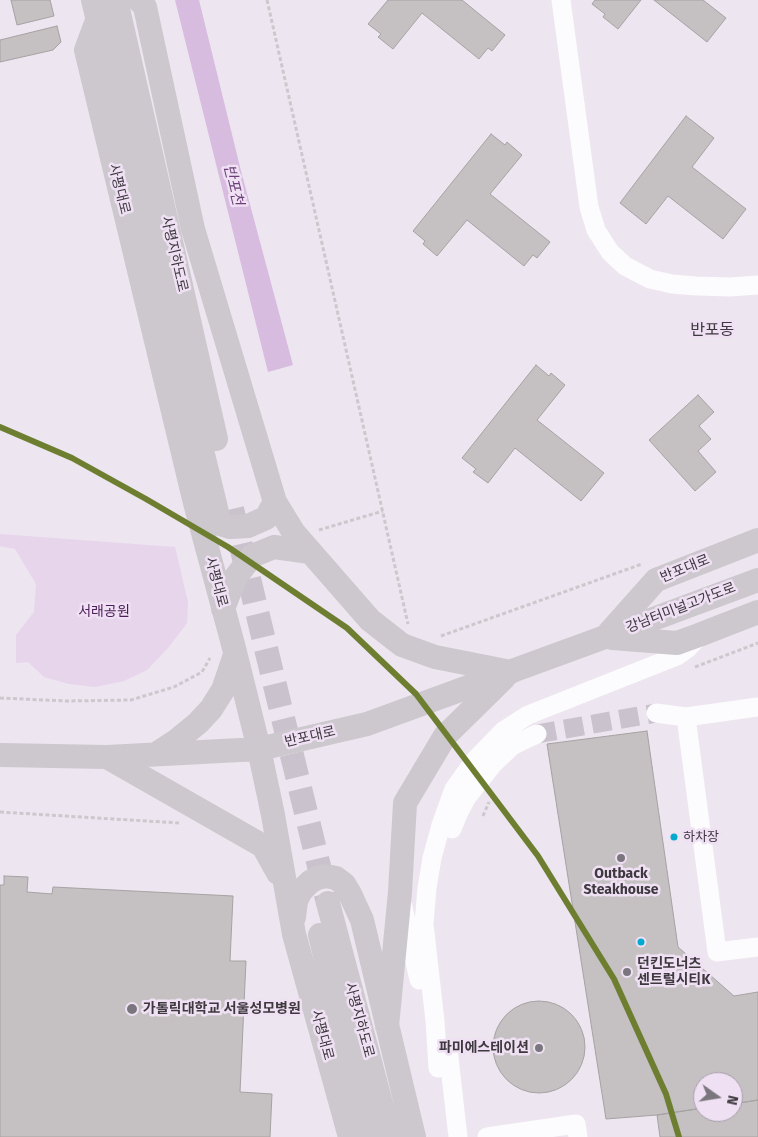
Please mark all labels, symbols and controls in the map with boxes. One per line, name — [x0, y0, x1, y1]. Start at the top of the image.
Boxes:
street label: 사평대로 — [105, 162, 133, 216]
water label: 반포천 — [219, 163, 247, 207]
street label: 사평지하도로 — [157, 214, 191, 294]
district label: 반포동 — [690, 321, 734, 341]
street label: 반포대로 — [658, 552, 712, 586]
street label: 사평대로 — [201, 555, 231, 609]
street label: 강남터미널고가도로 — [624, 579, 738, 637]
park label: 서래공원 — [78, 604, 130, 620]
street label: 반포대로 — [283, 723, 337, 751]
place label: 하차장 — [683, 829, 719, 845]
marker: 하차장 — [669, 832, 679, 842]
marker: Outback Steakhouse — [615, 852, 627, 864]
place label: Outback Steakhouse — [584, 866, 658, 899]
unlabelled marker — [636, 937, 646, 947]
place label: 던킨도너츠 센트럴시티K — [637, 956, 710, 989]
marker: 던킨도너츠 센트럴시티K — [621, 966, 633, 978]
street label: 사평지하도로 — [341, 981, 377, 1059]
place label: 가톨릭대학교 서울성모병원 — [143, 1001, 301, 1017]
marker: 가톨릭대학교 서울성모병원 — [125, 1002, 139, 1016]
street label: 사평대로 — [307, 1008, 337, 1062]
place label: 파미에스테이션 — [439, 1040, 529, 1056]
marker: 파미에스테이션 — [533, 1042, 545, 1054]
north arrow — [693, 1072, 743, 1122]
text: N — [723, 1094, 741, 1107]

